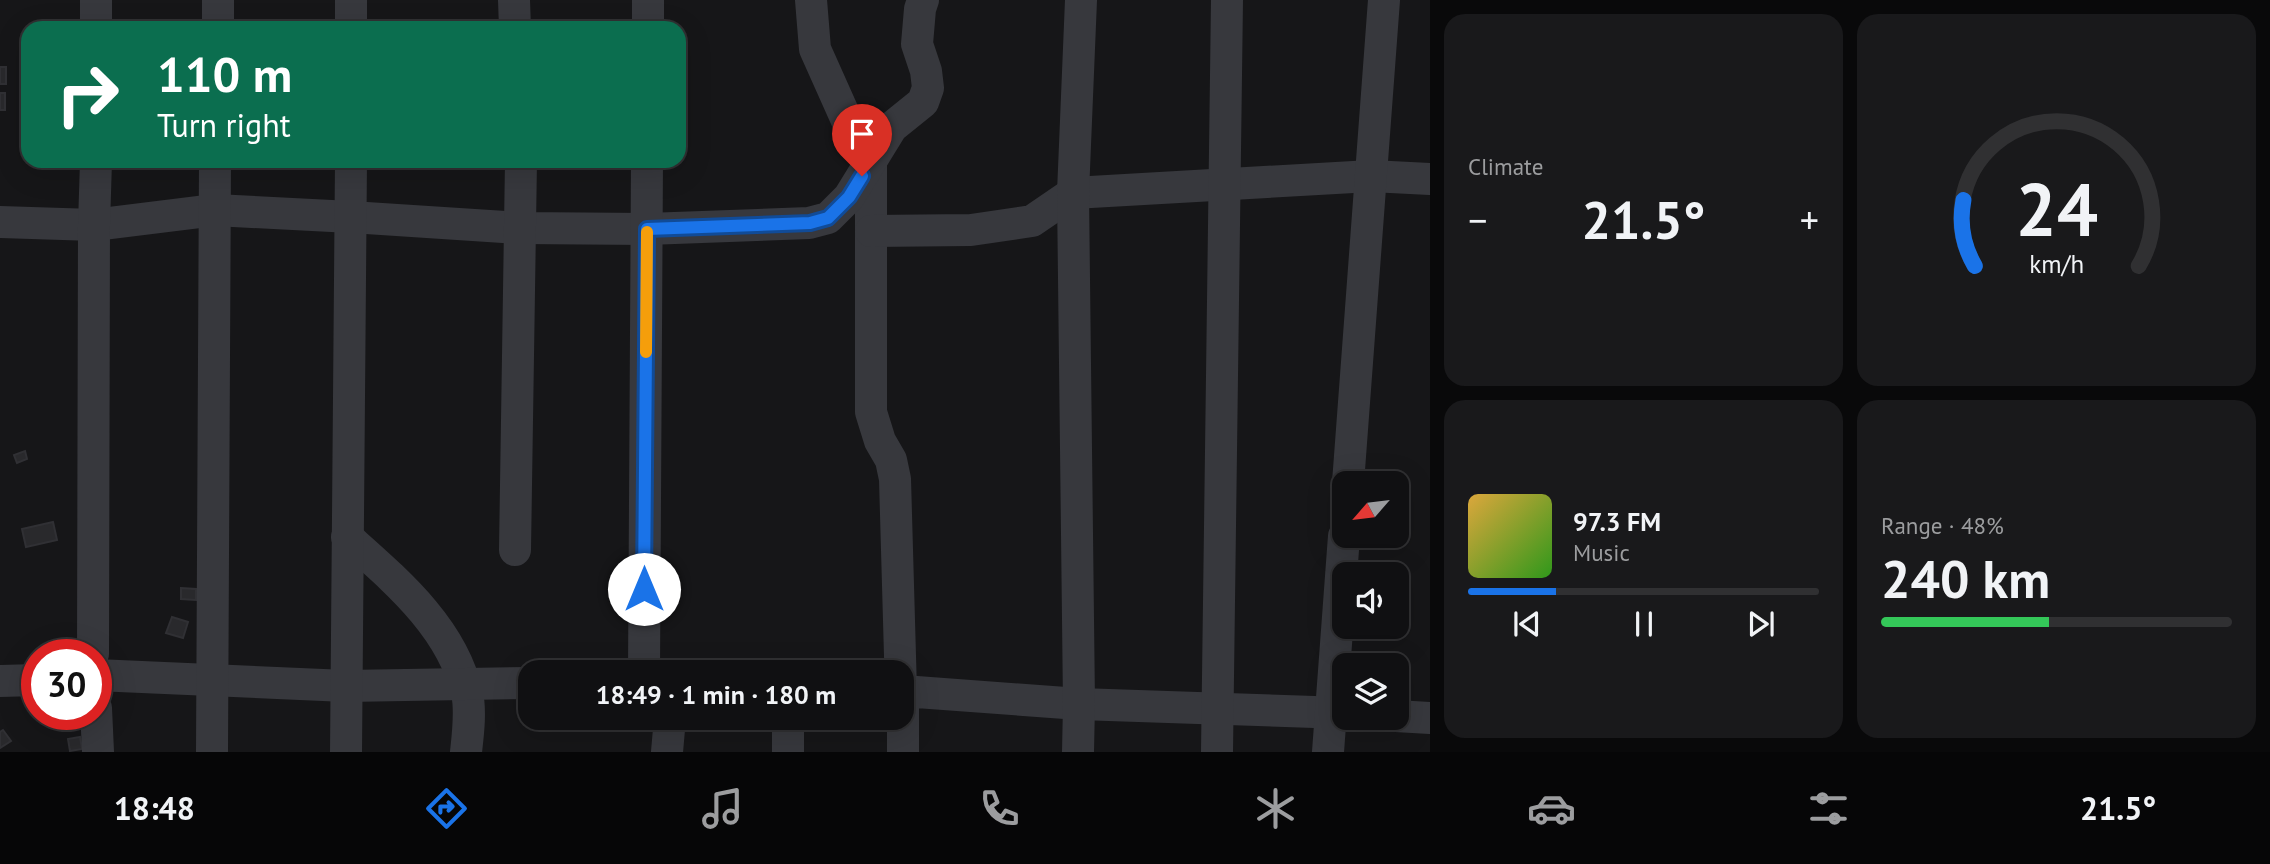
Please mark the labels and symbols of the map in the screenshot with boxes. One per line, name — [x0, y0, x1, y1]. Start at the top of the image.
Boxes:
pin — [832, 104, 892, 176]
north arrow — [1332, 471, 1409, 548]
position arrow — [607, 552, 681, 626]
speed limit sign: 30 — [21, 639, 112, 730]

